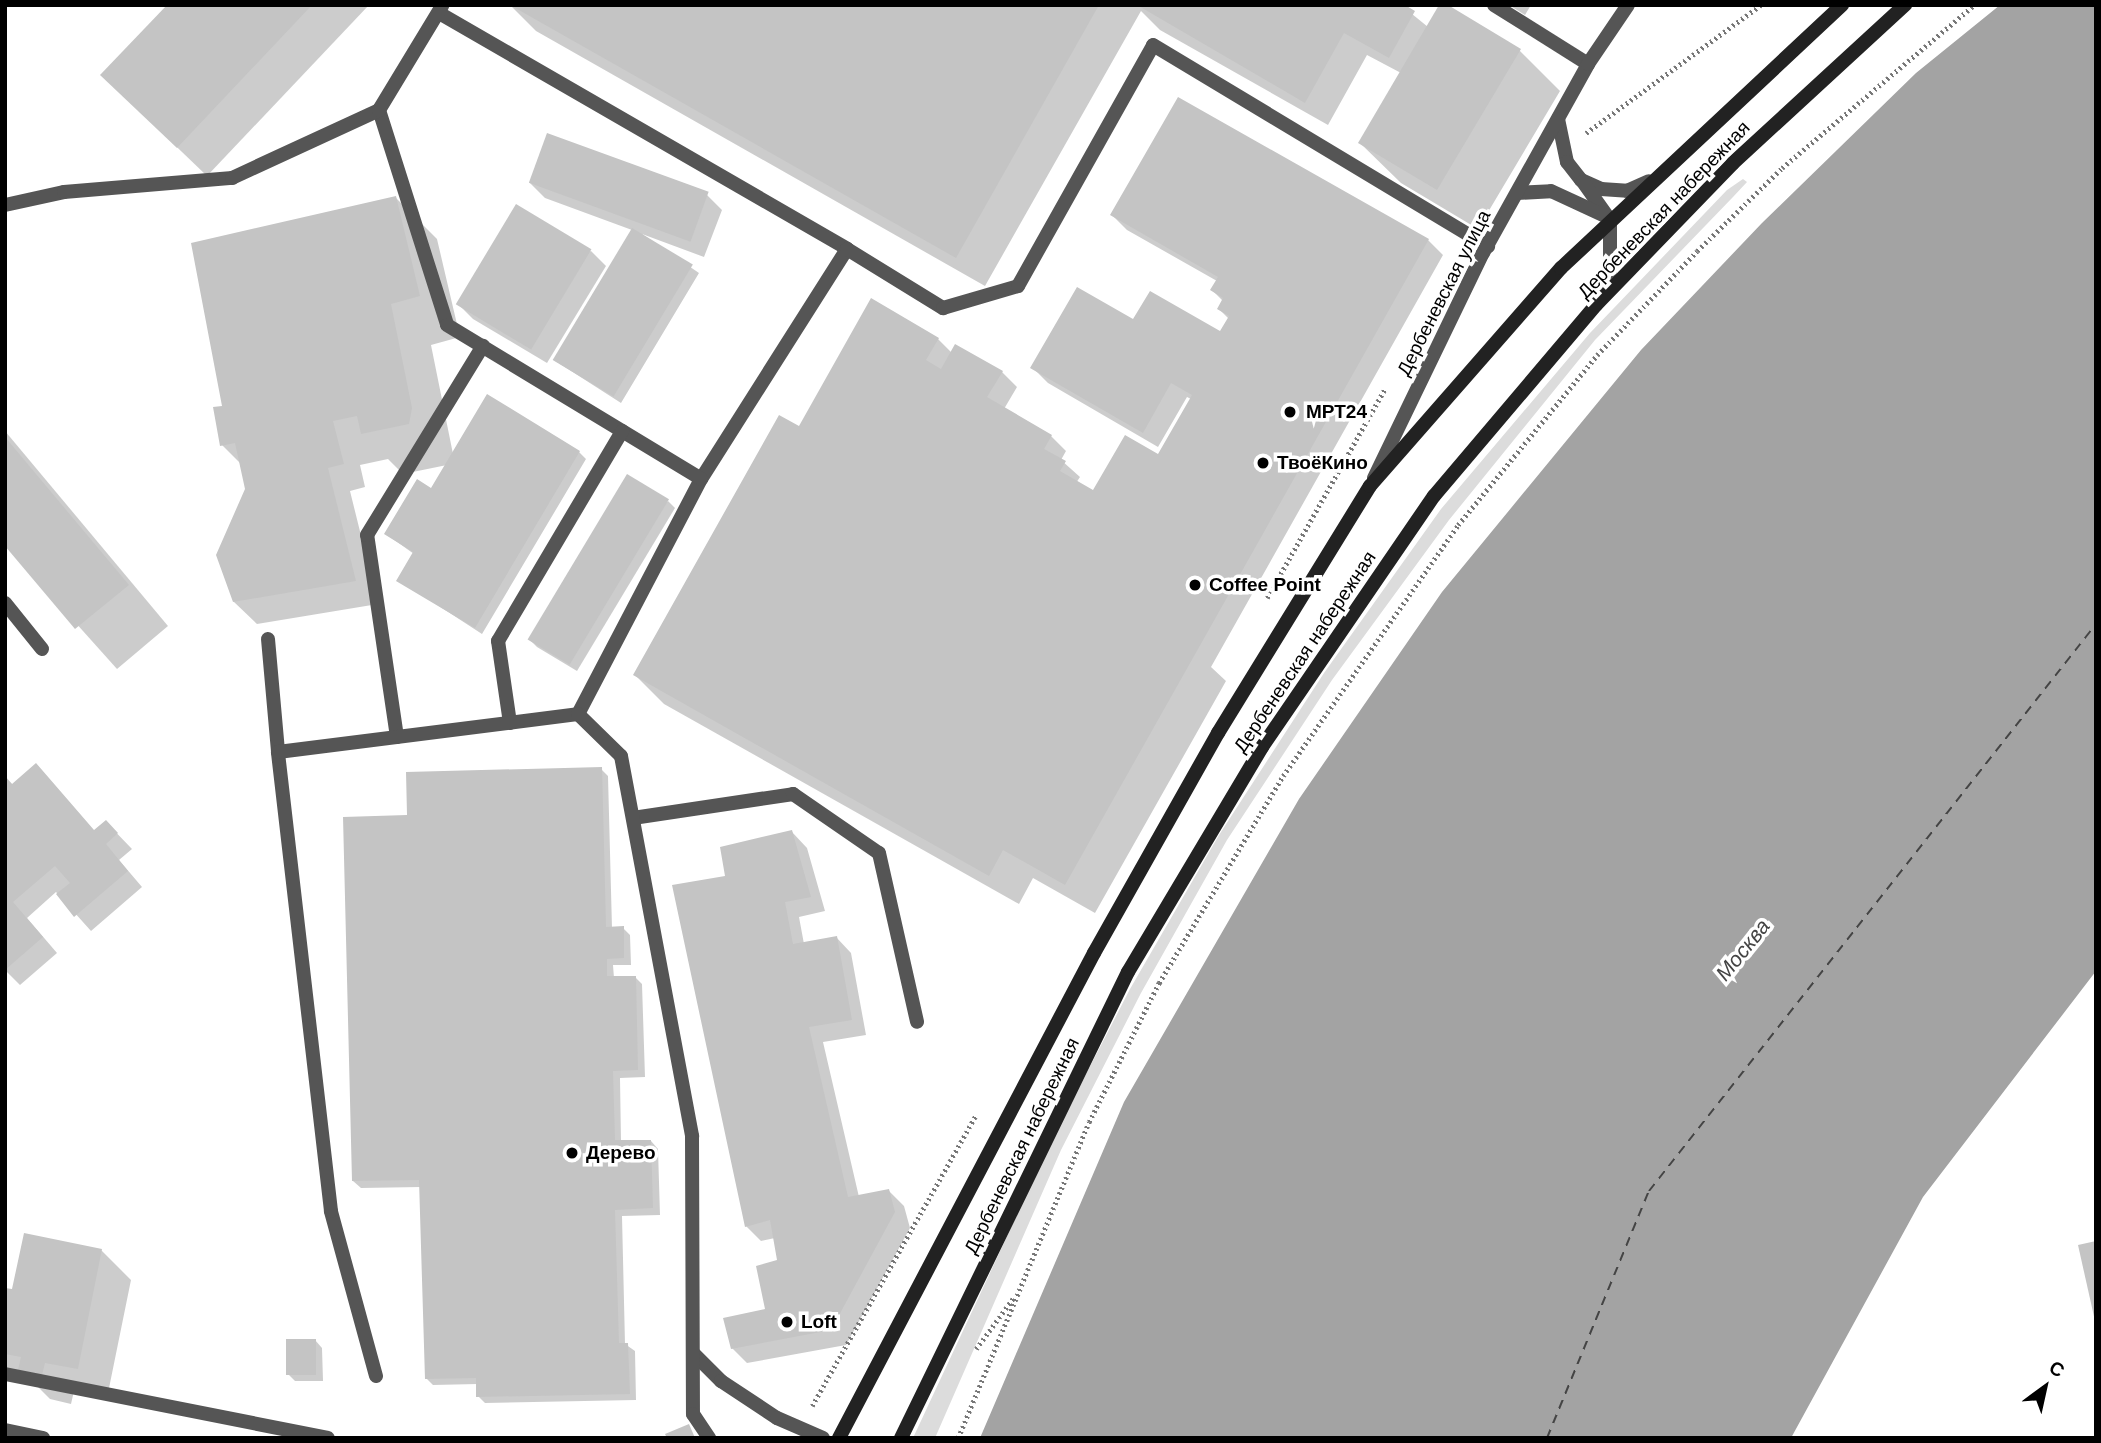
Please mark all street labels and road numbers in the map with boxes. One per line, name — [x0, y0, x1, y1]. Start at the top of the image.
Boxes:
street label: Дербеневская набережная — [1573, 117, 1755, 303]
street label: Дербеневская улица — [1392, 206, 1496, 380]
street label: Дербеневская набережная — [1229, 547, 1381, 757]
street label: Дербеневская набережная — [960, 1034, 1084, 1258]

